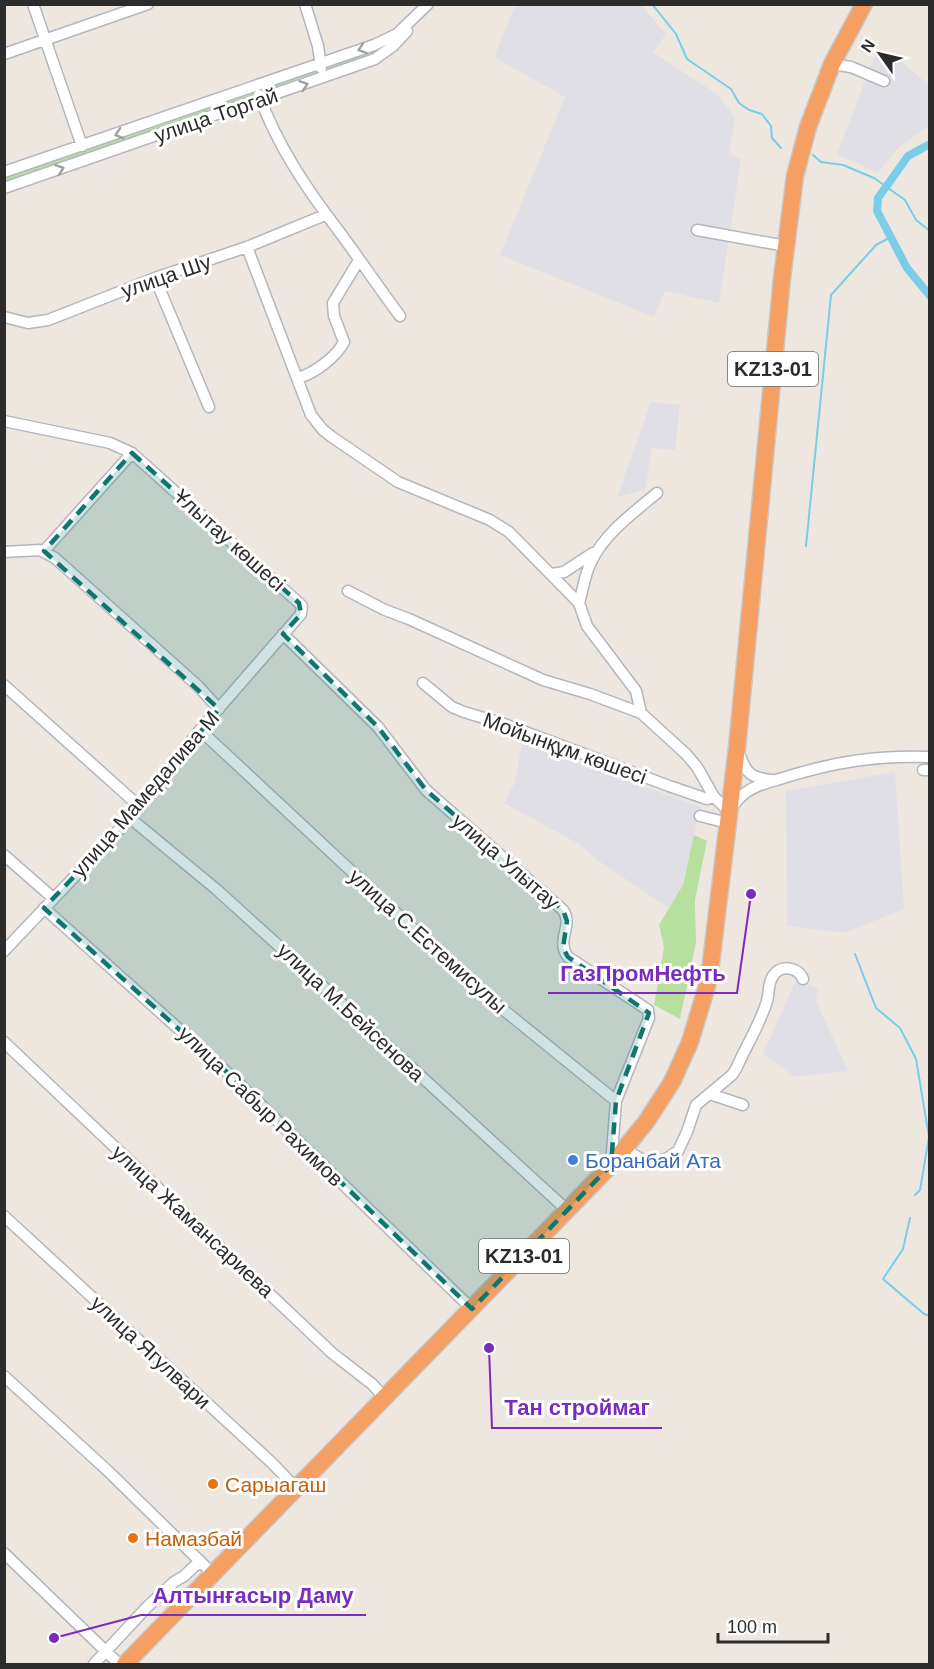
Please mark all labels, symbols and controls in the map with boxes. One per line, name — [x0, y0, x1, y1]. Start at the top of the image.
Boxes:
north arrow — [850, 24, 910, 84]
text: N — [858, 36, 878, 55]
one-way arrow — [357, 42, 368, 55]
one-way arrow — [298, 79, 309, 92]
street label: улица Торгай — [151, 83, 281, 147]
one-way arrow — [114, 127, 125, 139]
one-way arrow — [54, 164, 65, 177]
street label: улица Шу — [118, 250, 214, 302]
road number: KZ13-01 — [728, 352, 818, 386]
street label: Ұлытау көшесі — [170, 484, 290, 596]
street label: улица Мамедалива М — [67, 706, 223, 882]
street label: Мойынқұм көшесі — [480, 708, 650, 788]
street label: улица Улытау — [448, 808, 565, 914]
street label: улица С.Естемисулы — [345, 864, 511, 1018]
street label: улица М.Бейсенова — [273, 938, 429, 1086]
callout: ГазПромНефть — [548, 953, 737, 993]
text: ГазПромНефть — [560, 961, 726, 986]
street label: улица Сабыр Рахимов — [174, 1021, 348, 1191]
street label: улица Жамансариева — [107, 1140, 279, 1302]
place label: Боранбай Ата — [585, 1149, 721, 1172]
marker: Боранбай Ата — [566, 1153, 580, 1167]
road number: KZ13-01 — [479, 1239, 569, 1273]
street label: улица Ягулвари — [87, 1291, 215, 1413]
callout: Тан строймаг — [492, 1388, 662, 1428]
text: Тан строймаг — [504, 1395, 650, 1420]
place label: Сарыагаш — [225, 1473, 326, 1496]
marker: Сарыагаш — [206, 1477, 220, 1491]
place label: Намазбай — [145, 1527, 242, 1550]
marker: Намазбай — [126, 1531, 140, 1545]
callout: Алтынғасыр Даму — [141, 1575, 366, 1615]
text: Алтынғасыр Даму — [153, 1583, 354, 1608]
scale bar — [718, 1606, 828, 1644]
text: 100 m — [727, 1617, 777, 1637]

